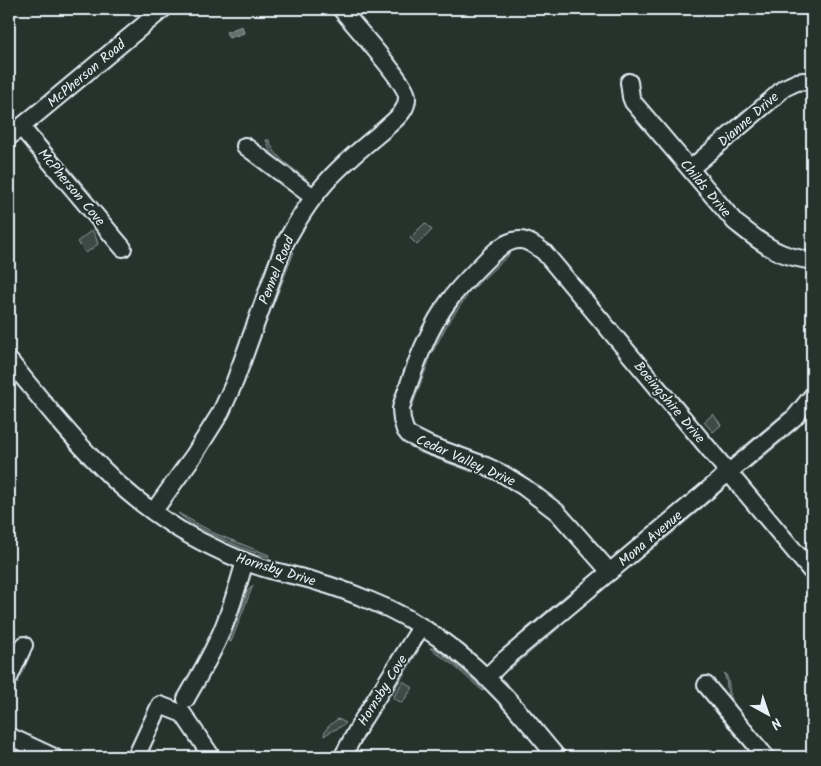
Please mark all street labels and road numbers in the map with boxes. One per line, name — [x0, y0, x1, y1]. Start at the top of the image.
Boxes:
street label: McPherson Road — [43, 34, 132, 113]
street label: Dianne Drive — [713, 86, 785, 153]
street label: McPherson Cove — [32, 144, 111, 232]
street label: Childs Drive — [674, 155, 737, 223]
street label: Pennel Road — [253, 232, 301, 308]
street label: Boeingshire Drive — [628, 357, 711, 449]
street label: Cedar Valley Drive — [412, 429, 520, 493]
street label: Mona Avenue — [614, 505, 688, 572]
street label: Hornsby Drive — [233, 547, 319, 593]
street label: Hornsby Cove — [352, 650, 414, 730]

